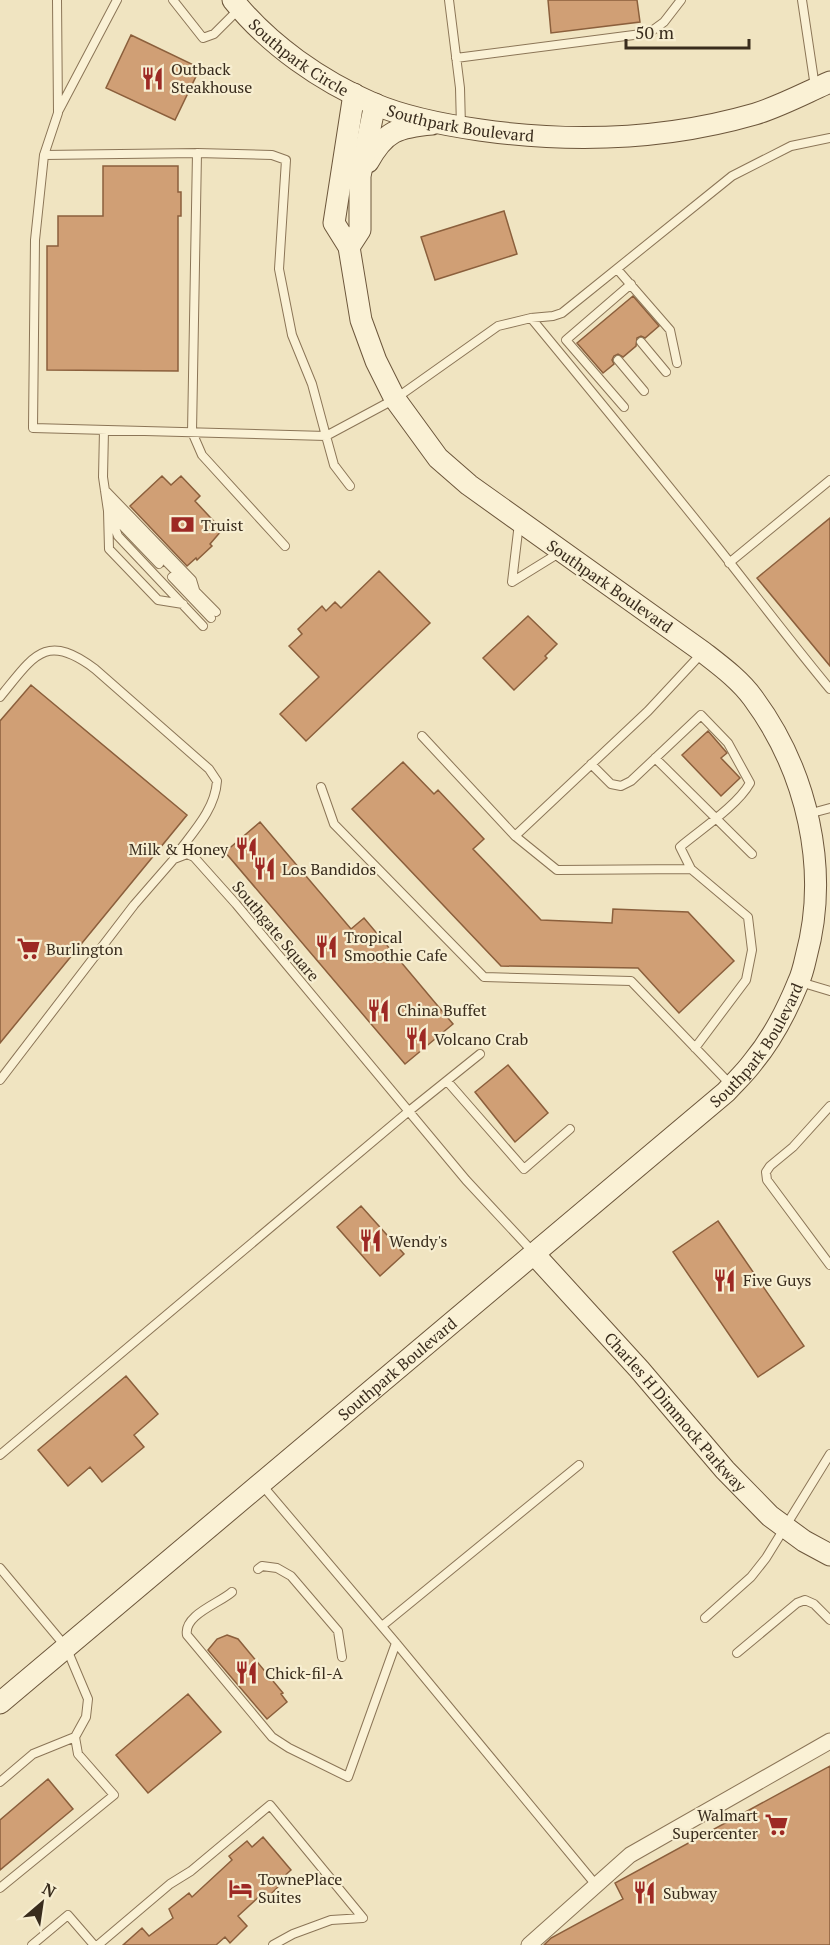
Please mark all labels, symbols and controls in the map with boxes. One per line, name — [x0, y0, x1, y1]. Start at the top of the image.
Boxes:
scale bar — [626, 12, 749, 50]
street label: Southpark Circle — [244, 14, 353, 101]
text: 50 m — [635, 20, 675, 44]
place label: Outback Steakhouse — [171, 58, 252, 98]
restaurant icon: Outback Steakhouse — [140, 65, 166, 91]
street label: Southpark Boulevard — [384, 99, 535, 147]
bank icon: Truist — [170, 512, 196, 538]
place label: Truist — [201, 514, 243, 536]
street label: Southpark Boulevard — [543, 534, 677, 638]
restaurant icon: Milk & Honey — [233, 836, 259, 862]
place label: Milk & Honey — [129, 838, 229, 860]
restaurant icon: Los Bandidos — [251, 856, 277, 882]
place label: Los Bandidos — [282, 858, 376, 880]
street label: Southgate Square — [227, 876, 325, 986]
place label: Tropical Smoothie Cafe — [344, 926, 448, 966]
restaurant icon: Tropical Smoothie Cafe — [313, 933, 339, 959]
supermarket icon: Burlington — [15, 936, 41, 962]
place label: Burlington — [46, 938, 124, 960]
street label: Southpark Boulevard — [705, 979, 808, 1112]
restaurant icon: China Buffet — [366, 997, 392, 1023]
place label: China Buffet — [397, 999, 487, 1021]
restaurant icon: Volcano Crab — [403, 1026, 429, 1052]
place label: Volcano Crab — [434, 1028, 528, 1050]
restaurant icon: Wendy's — [358, 1228, 384, 1254]
place label: Wendy's — [389, 1230, 448, 1252]
restaurant icon: Five Guys — [712, 1267, 738, 1293]
place label: Five Guys — [743, 1269, 812, 1291]
street label: Southpark Boulevard — [333, 1312, 461, 1425]
street label: Charles H Dimmock Parkway — [600, 1327, 752, 1497]
restaurant icon: Chick-fil-A — [234, 1660, 260, 1686]
place label: Chick-fil-A — [265, 1662, 343, 1684]
place label: Walmart Supercenter — [672, 1804, 759, 1844]
supermarket icon: Walmart Supercenter — [763, 1811, 789, 1837]
place label: TownePlace Suites — [258, 1868, 342, 1908]
north arrow — [12, 1873, 72, 1933]
hotel icon: TownePlace Suites — [227, 1875, 253, 1901]
text: N — [39, 1877, 60, 1902]
restaurant icon: Subway — [632, 1880, 658, 1906]
place label: Subway — [663, 1882, 718, 1904]

